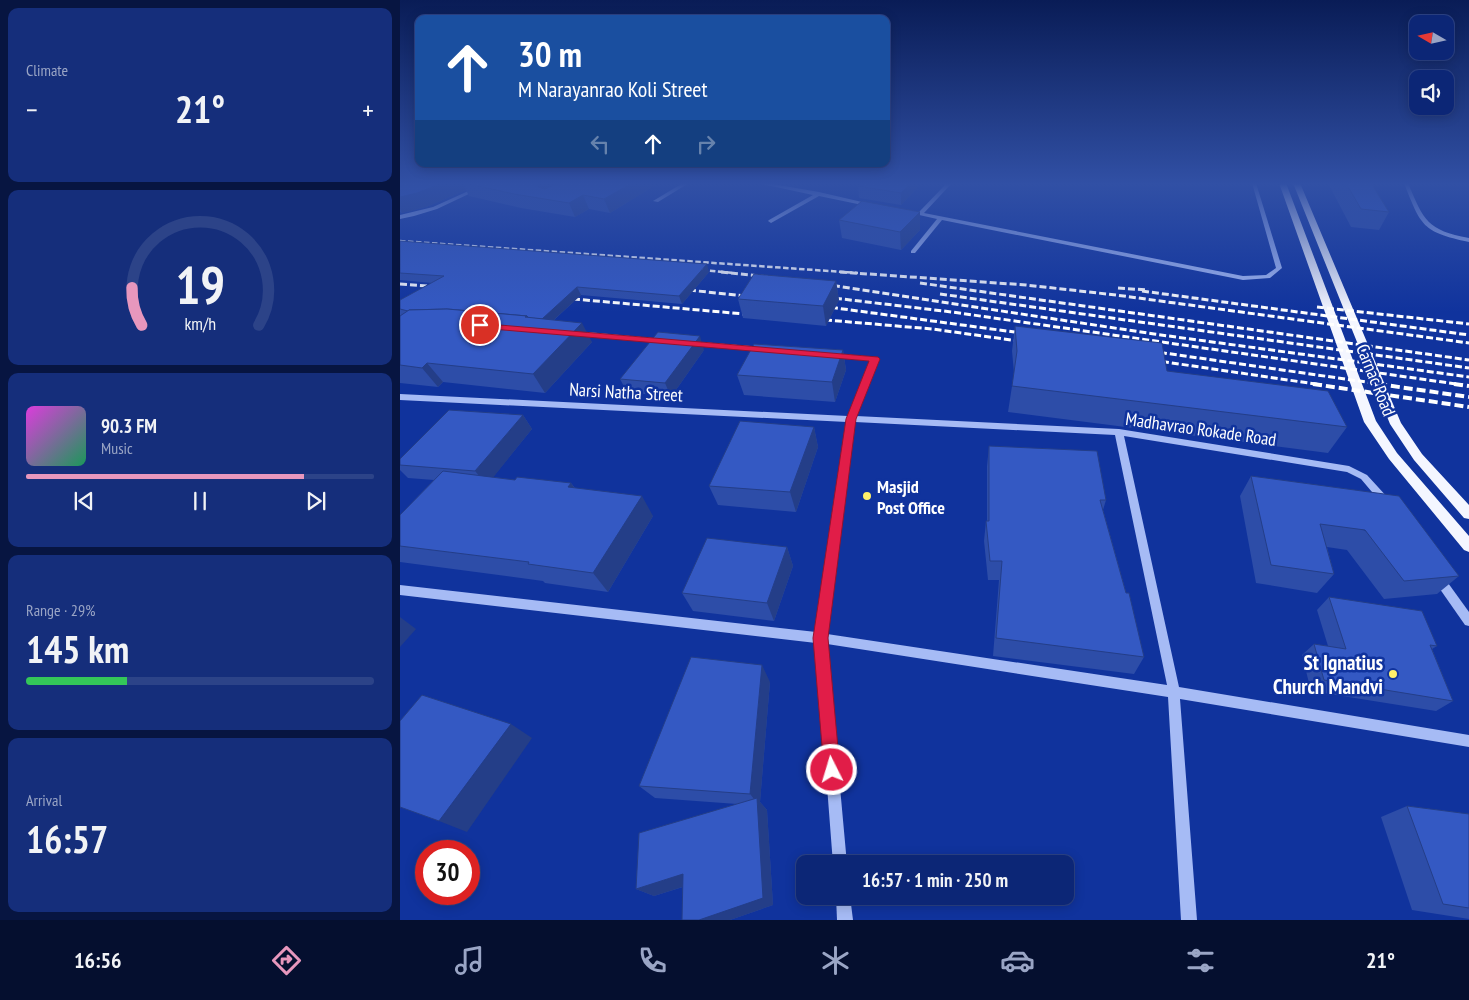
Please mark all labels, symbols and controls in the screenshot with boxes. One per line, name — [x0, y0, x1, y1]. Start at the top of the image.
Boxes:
north arrow — [1409, 15, 1454, 60]
map controls — [1409, 15, 1454, 115]
text: 30 m — [518, 31, 582, 77]
icon: ahead — [435, 35, 500, 100]
text: Climate — [26, 60, 68, 80]
button: sound — [1409, 70, 1454, 115]
text: M Narayanrao Koli Street — [518, 75, 707, 103]
text: 21° — [175, 84, 225, 133]
text: − — [26, 91, 38, 128]
text: + — [362, 91, 374, 128]
icon: left — [586, 130, 614, 158]
icon: ahead — [639, 130, 667, 158]
icon: right — [692, 130, 720, 158]
text: 19 — [175, 251, 225, 318]
pin — [459, 304, 501, 346]
icon: arrive — [466, 311, 494, 339]
text: km/h — [184, 312, 216, 335]
street label: Carnac Road — [1351, 341, 1401, 419]
street label: Narsi Natha Street — [569, 378, 683, 406]
street label: Madhavrao Rokade Road — [1124, 407, 1278, 451]
text: 90.3 FM — [101, 414, 157, 438]
text: Music — [101, 438, 133, 458]
place label: Masjid Post Office — [877, 475, 945, 519]
icon: previous — [70, 487, 98, 515]
icon: pause — [186, 487, 214, 515]
icon: next — [302, 487, 330, 515]
marker: Masjid Post Office — [861, 490, 873, 502]
text: Range · 29% — [26, 600, 95, 620]
text: 145 km — [26, 624, 129, 673]
place label: St Ignatius Church Mandvi — [1273, 649, 1383, 700]
marker: St Ignatius Church Mandvi — [1387, 668, 1399, 680]
position arrow — [805, 743, 857, 795]
text: Arrival — [26, 790, 62, 810]
text: 16:57 — [26, 814, 108, 863]
speed limit sign: 30 — [415, 840, 480, 905]
text: 16:57 · 1 min · 250 m — [862, 868, 1008, 892]
icon: directions — [269, 943, 304, 978]
icon: music — [452, 943, 487, 978]
icon: phone — [635, 943, 670, 978]
icon: climate — [818, 943, 853, 978]
icon: car — [1000, 943, 1035, 978]
icon: filters — [1183, 943, 1218, 978]
text: 16:56 — [74, 946, 121, 974]
text: 21° — [1366, 946, 1395, 974]

